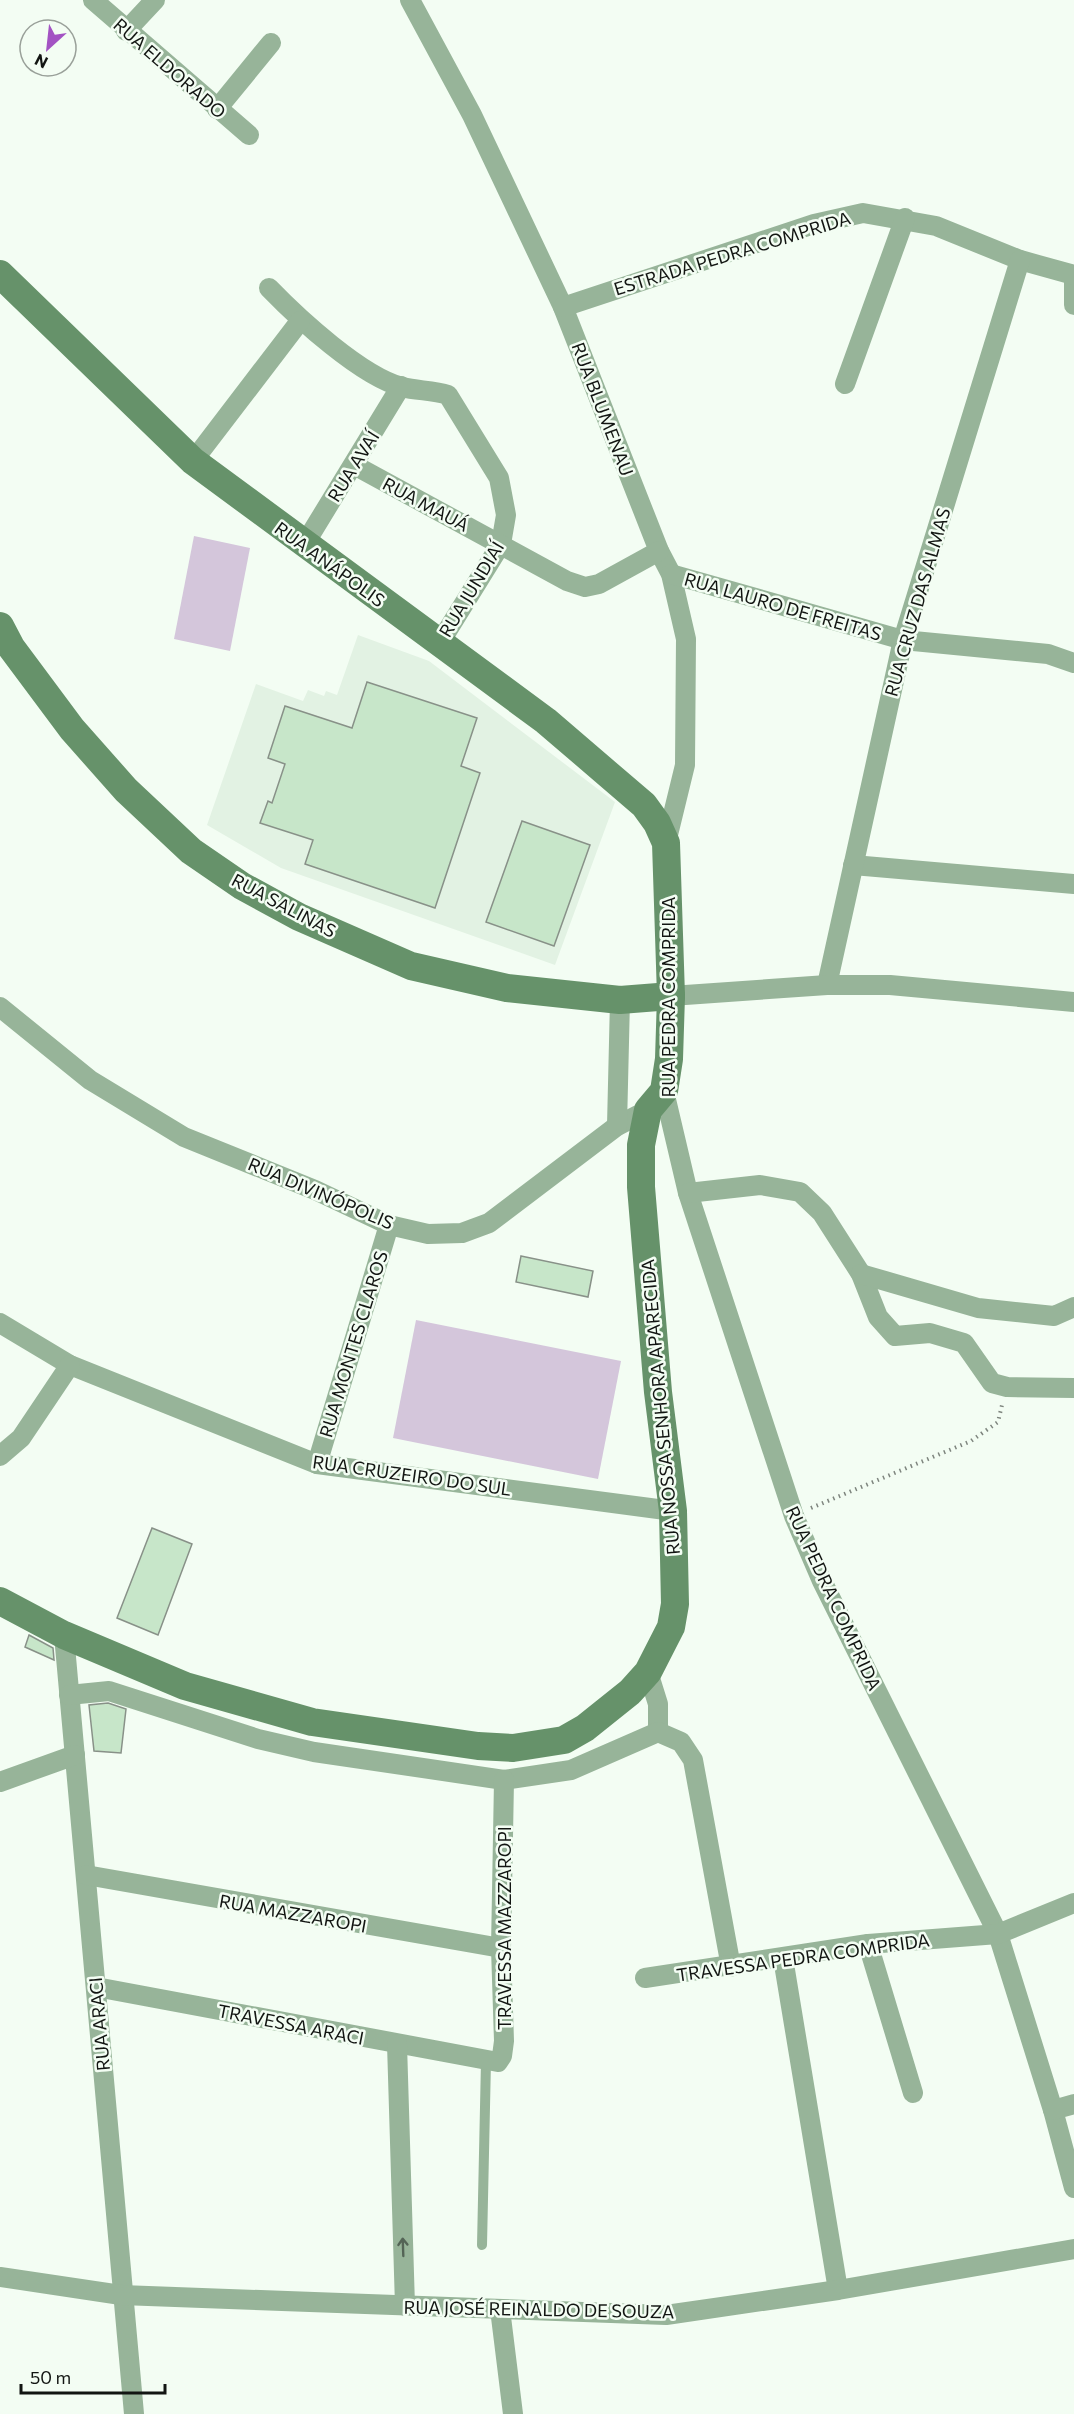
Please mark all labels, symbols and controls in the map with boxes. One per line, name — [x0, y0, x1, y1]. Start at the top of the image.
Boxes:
street label: RUA ELDORADO — [109, 13, 231, 123]
north arrow — [18, 18, 78, 78]
text: N — [31, 51, 51, 73]
street label: ESTRADA PEDRA COMPRIDA — [611, 206, 853, 300]
street label: RUA BLUMENAU — [567, 339, 639, 479]
street label: RUA AVAÍ — [323, 426, 384, 506]
street label: RUA MAUÁ — [379, 472, 473, 536]
street label: RUA CRUZ DAS ALMAS — [880, 505, 954, 699]
street label: RUA ANÁPOLIS — [271, 517, 389, 611]
street label: RUA JUNDIAÍ — [434, 536, 509, 641]
street label: RUA LAURO DE FREITAS — [682, 567, 884, 645]
street label: RUA SALINAS — [228, 868, 340, 942]
street label: RUA PEDRA COMPRIDA — [657, 897, 679, 1097]
street label: RUA DIVINÓPOLIS — [245, 1152, 397, 1234]
street label: RUA MONTES CLAROS — [314, 1248, 392, 1440]
street label: RUA NOSSA SENHORA APARECIDA — [636, 1258, 684, 1556]
street label: RUA CRUZEIRO DO SUL — [311, 1450, 513, 1500]
street label: RUA PEDRA COMPRIDA — [782, 1502, 886, 1694]
street label: TRAVESSA MAZZAROPI — [493, 1826, 515, 2030]
street label: RUA MAZZAROPI — [218, 1889, 368, 1937]
street label: TRAVESSA PEDRA COMPRIDA — [675, 1928, 931, 1986]
street label: RUA ARACI — [84, 1976, 114, 2072]
street label: TRAVESSA ARACI — [216, 1999, 366, 2049]
one-way arrow — [397, 2238, 409, 2258]
street label: RUA JOSÉ REINALDO DE SOUZA — [404, 2296, 674, 2322]
scale bar — [21, 2357, 165, 2395]
text: 50 m — [30, 2366, 71, 2388]

